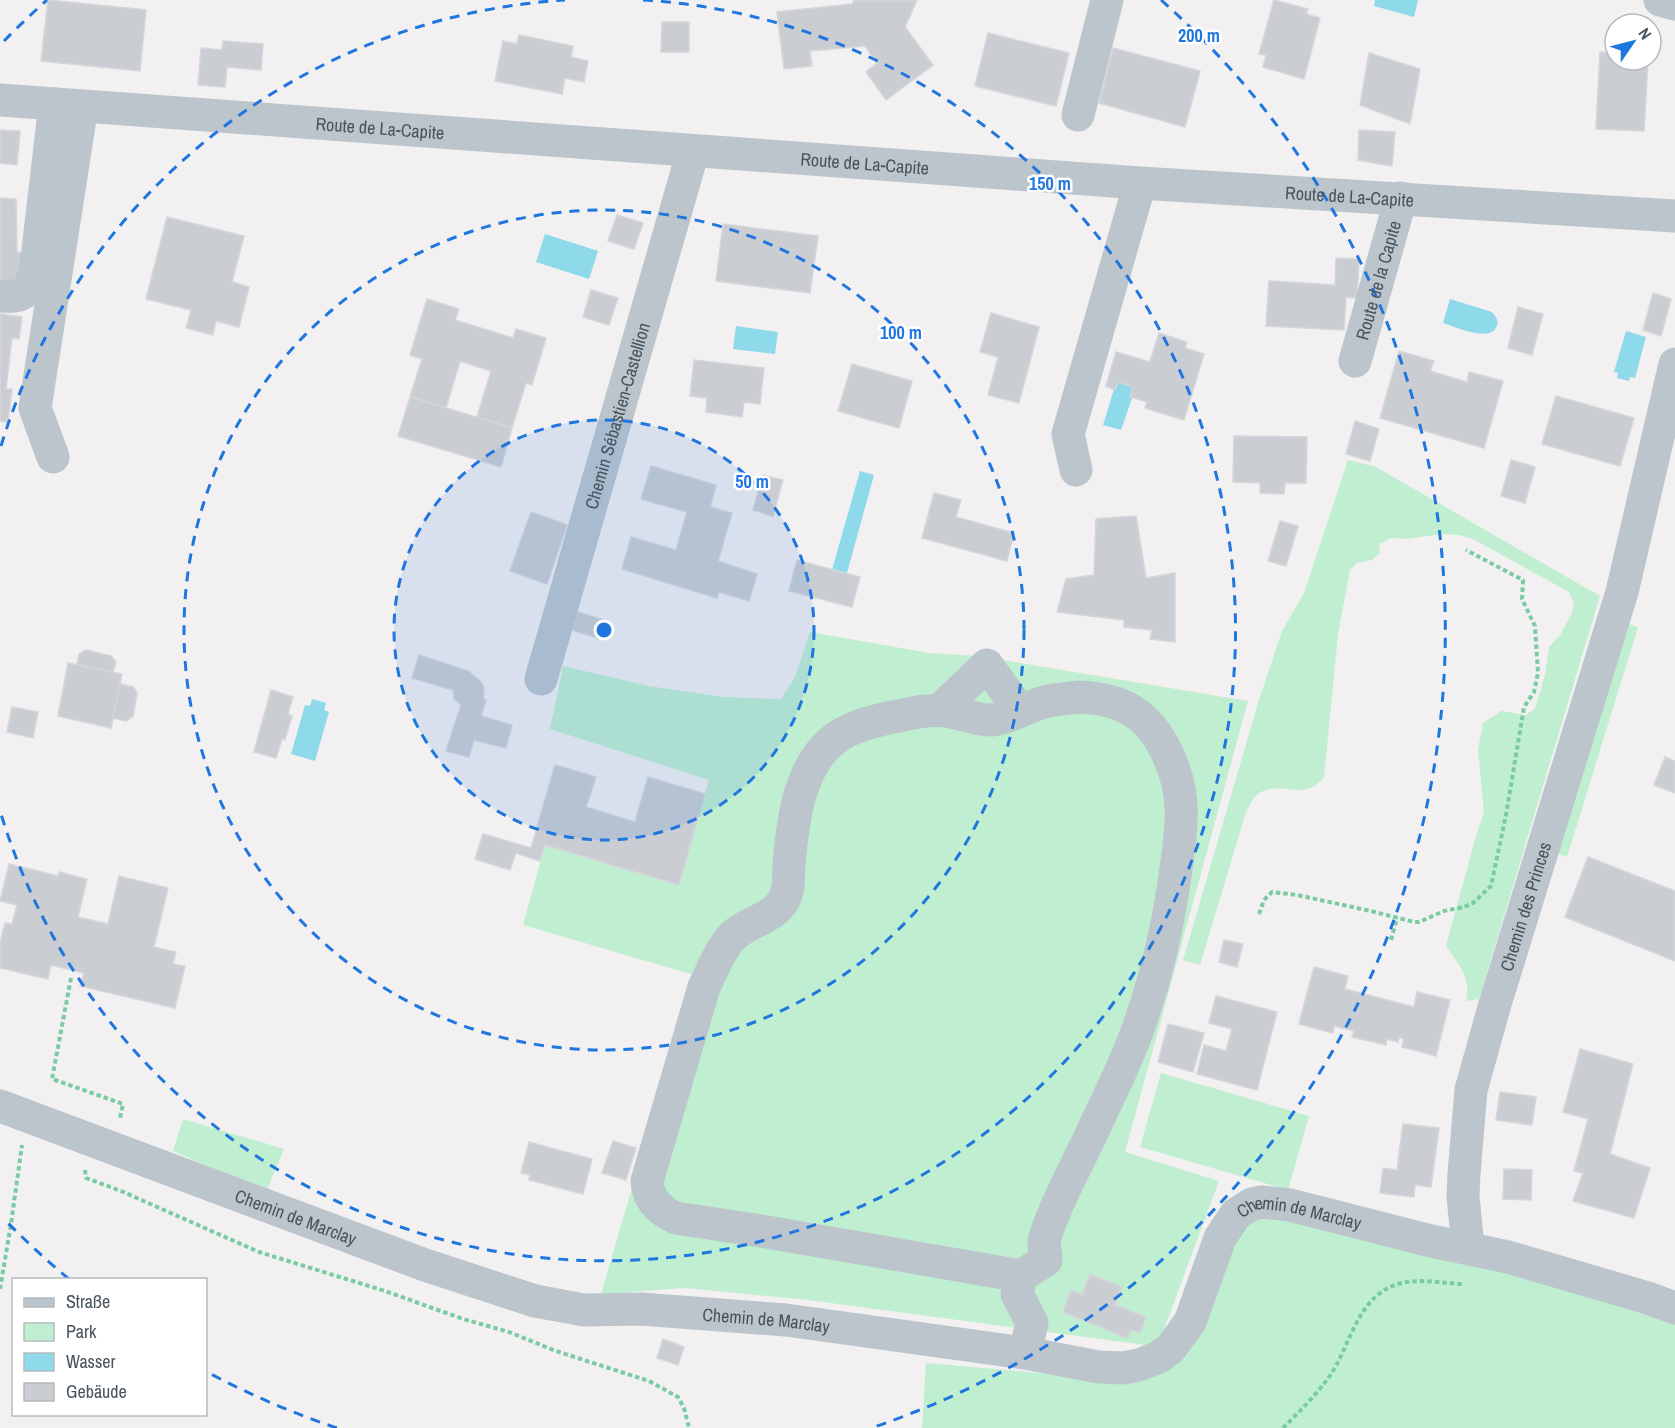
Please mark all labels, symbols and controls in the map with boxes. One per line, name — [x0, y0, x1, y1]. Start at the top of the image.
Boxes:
north arrow — [1603, 12, 1663, 72]
text: 200 m — [1178, 23, 1220, 48]
text: N — [1634, 23, 1657, 44]
street label: Route de La-Capite — [315, 111, 445, 145]
street label: Route de La-Capite — [799, 146, 930, 180]
text: 150 m — [1029, 171, 1071, 196]
street label: Route de La-Capite — [1284, 179, 1415, 212]
street label: Route de la Capite — [1349, 217, 1407, 343]
street label: Chemin Sébastien-Castellion — [578, 319, 656, 512]
text: 100 m — [880, 320, 922, 345]
text: 50 m — [735, 469, 769, 494]
centre of rings — [594, 620, 614, 640]
street label: Chemin des Princes — [1493, 839, 1557, 974]
street label: Chemin de Marclay — [232, 1183, 361, 1251]
street label: Chemin de Marclay — [1232, 1190, 1365, 1235]
legend — [12, 1278, 207, 1416]
text: Straße — [66, 1289, 110, 1314]
street label: Chemin de Marclay — [701, 1301, 832, 1339]
text: Park — [66, 1319, 97, 1344]
text: Wasser — [66, 1349, 116, 1374]
text: Gebäude — [66, 1379, 127, 1404]

